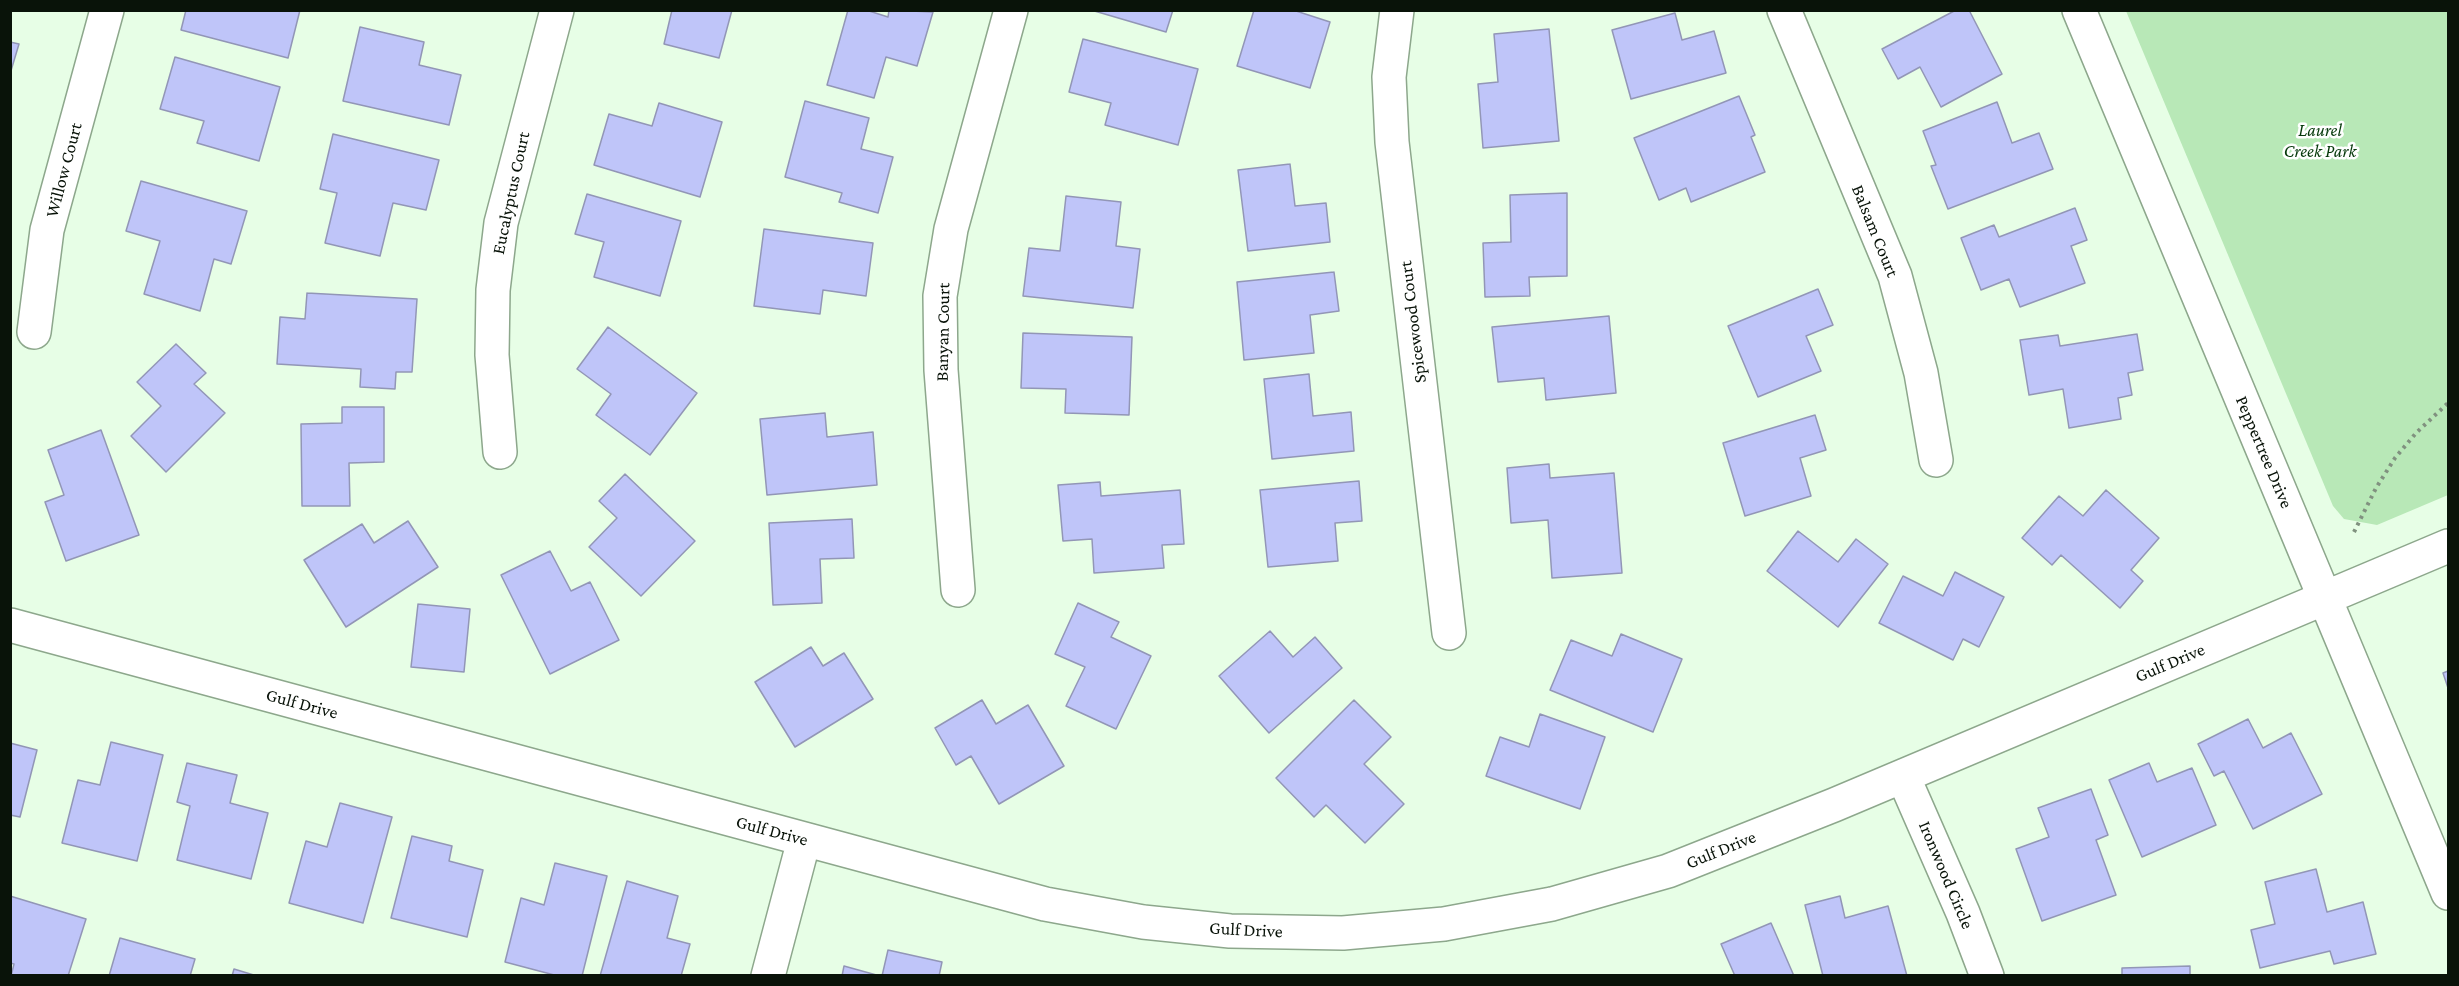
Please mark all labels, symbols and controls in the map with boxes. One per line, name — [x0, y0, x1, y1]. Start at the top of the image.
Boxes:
park label: Laurel Creek Park — [2284, 119, 2356, 162]
street label: Willow Court — [41, 120, 87, 220]
street label: Eucalyptus Court — [487, 130, 535, 256]
street label: Balsam Court — [1847, 182, 1903, 280]
street label: Spicewood Court — [1395, 260, 1431, 384]
street label: Banyan Court — [931, 282, 955, 382]
street label: Peppertree Drive — [2231, 393, 2297, 511]
street label: Gulf Drive — [2132, 639, 2208, 687]
street label: Gulf Drive — [264, 684, 340, 724]
street label: Gulf Drive — [734, 811, 810, 851]
street label: Ironwood Circle — [1914, 818, 1978, 932]
street label: Gulf Drive — [1683, 826, 1759, 874]
street label: Gulf Drive — [1209, 917, 1283, 943]

